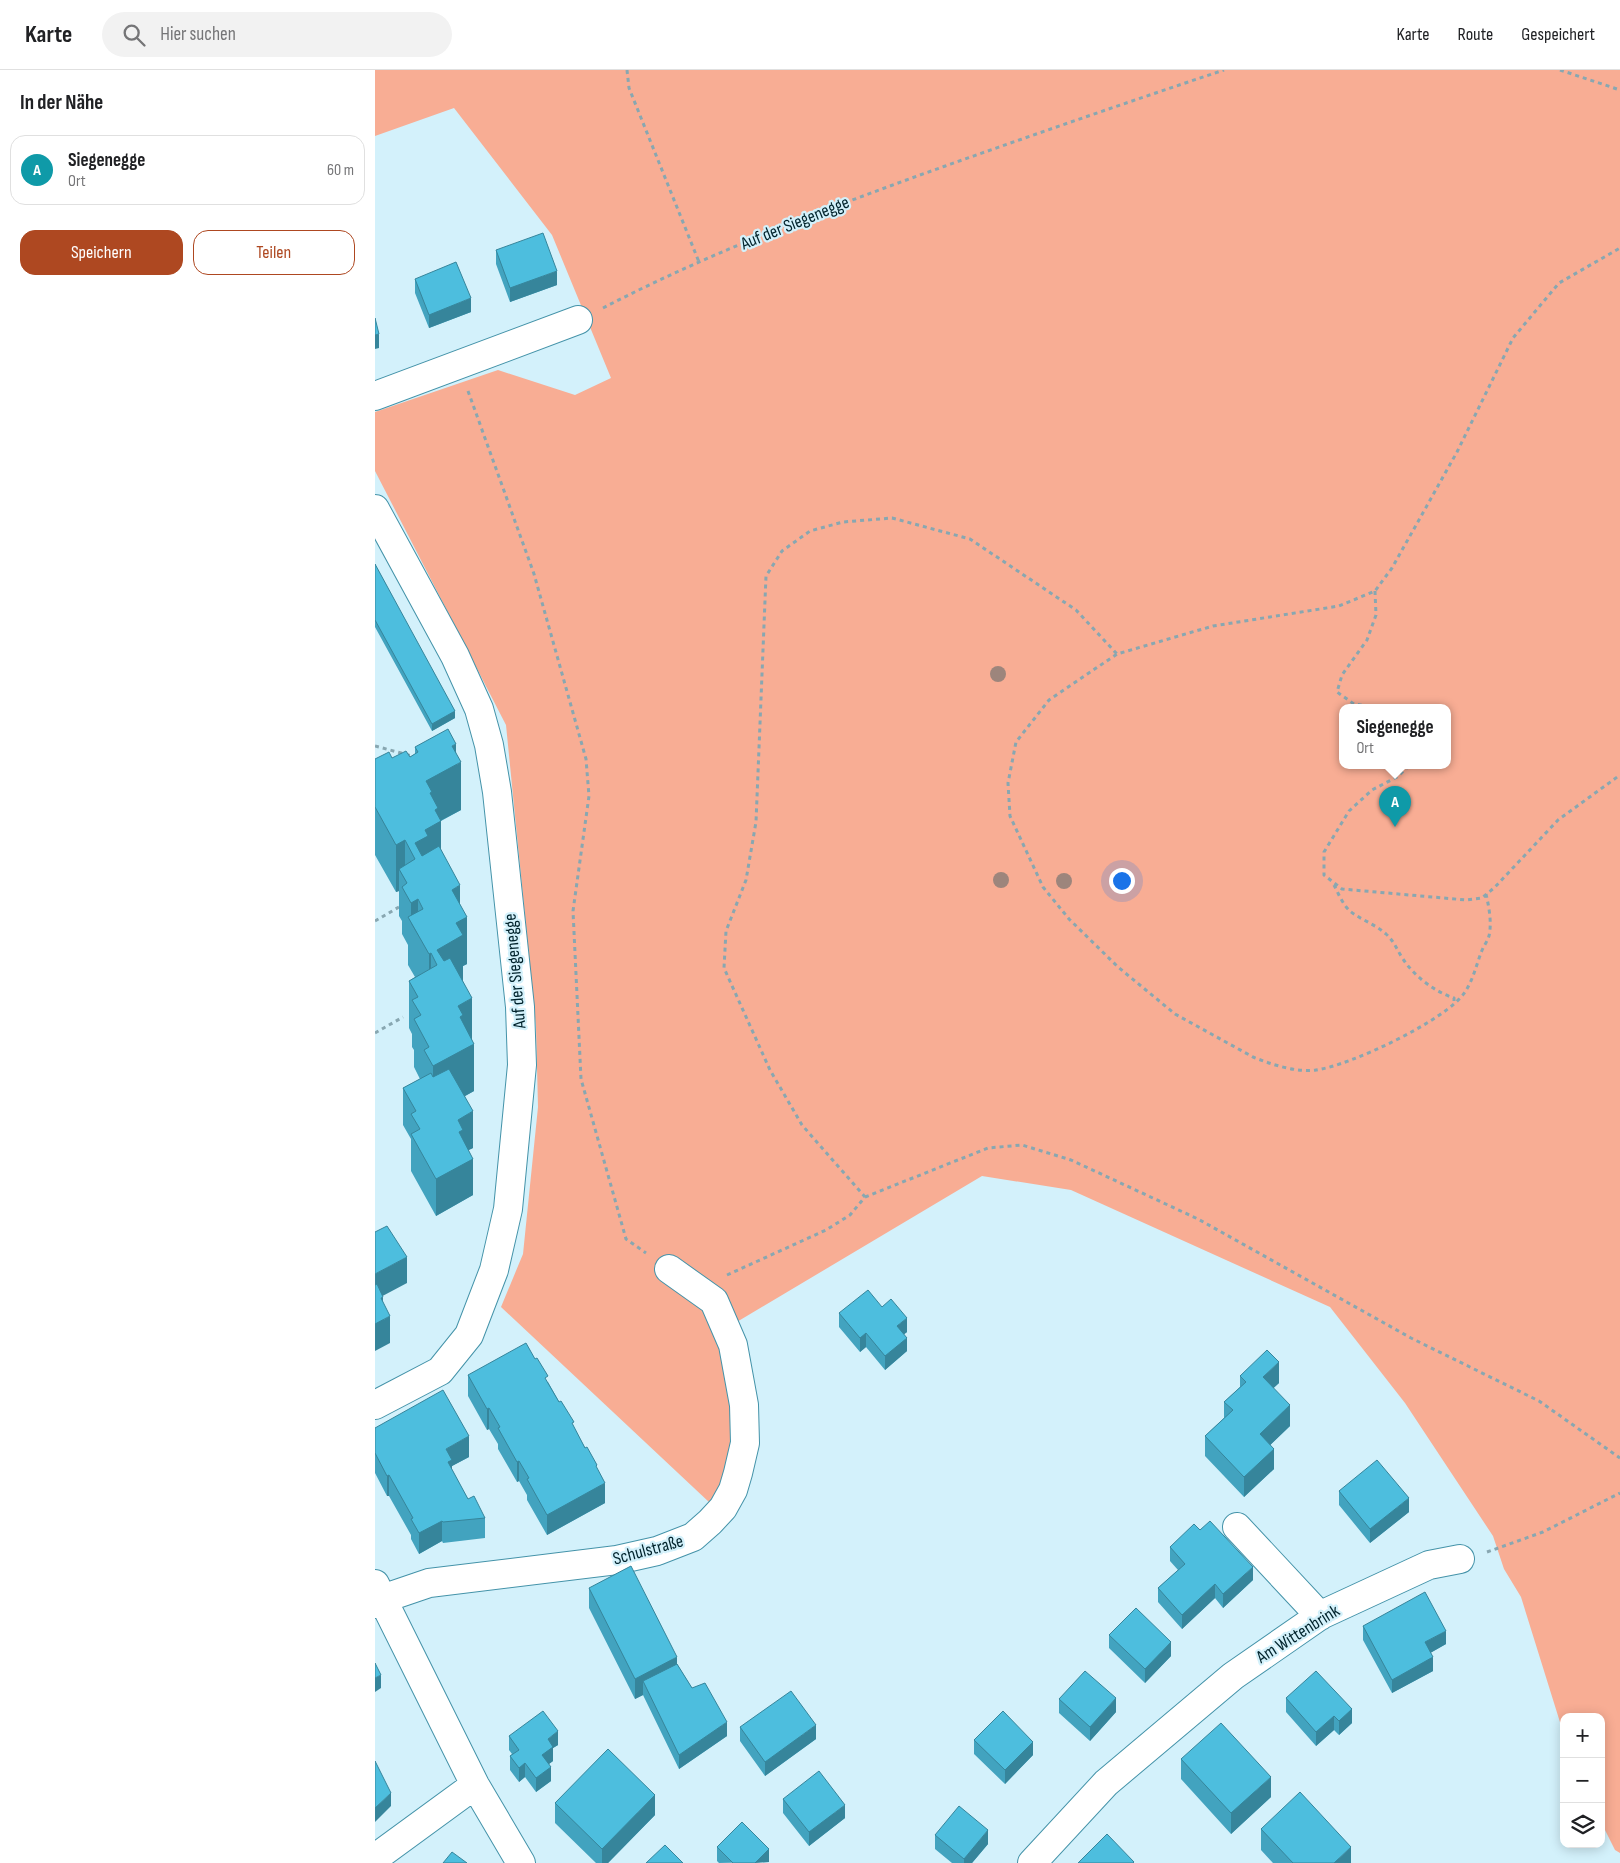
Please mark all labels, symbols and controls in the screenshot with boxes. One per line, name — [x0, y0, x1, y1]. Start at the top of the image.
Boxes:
search box — [102, 12, 452, 57]
text: Karte — [25, 20, 72, 49]
icon: search — [120, 21, 148, 49]
text: Hier suchen — [160, 23, 236, 46]
text: Karte — [1397, 24, 1430, 45]
text: Route — [1458, 24, 1493, 45]
text: Gespeichert — [1521, 24, 1595, 45]
text: In der Nähe — [20, 90, 103, 115]
text: Siegenegge — [68, 149, 145, 172]
text: A — [33, 161, 41, 180]
text: 60 m — [327, 161, 354, 180]
text: Ort — [68, 172, 86, 191]
street label: Auf der Siegenegge — [737, 192, 852, 255]
button: Speichern — [20, 230, 183, 275]
button: Teilen — [193, 230, 355, 275]
popup — [1339, 704, 1451, 769]
text: Siegenegge — [1356, 716, 1434, 739]
text: Ort — [1356, 739, 1374, 758]
pin: A — [1379, 786, 1411, 827]
your location — [1109, 868, 1135, 894]
street label: Auf der Siegenegge — [500, 913, 531, 1030]
street label: Schulstraße — [610, 1531, 686, 1569]
street label: Am Wittenbrink — [1252, 1600, 1343, 1668]
map controls — [1560, 1713, 1605, 1848]
button: + — [1560, 1713, 1605, 1758]
button: − — [1560, 1758, 1605, 1803]
button: layers — [1560, 1803, 1605, 1848]

